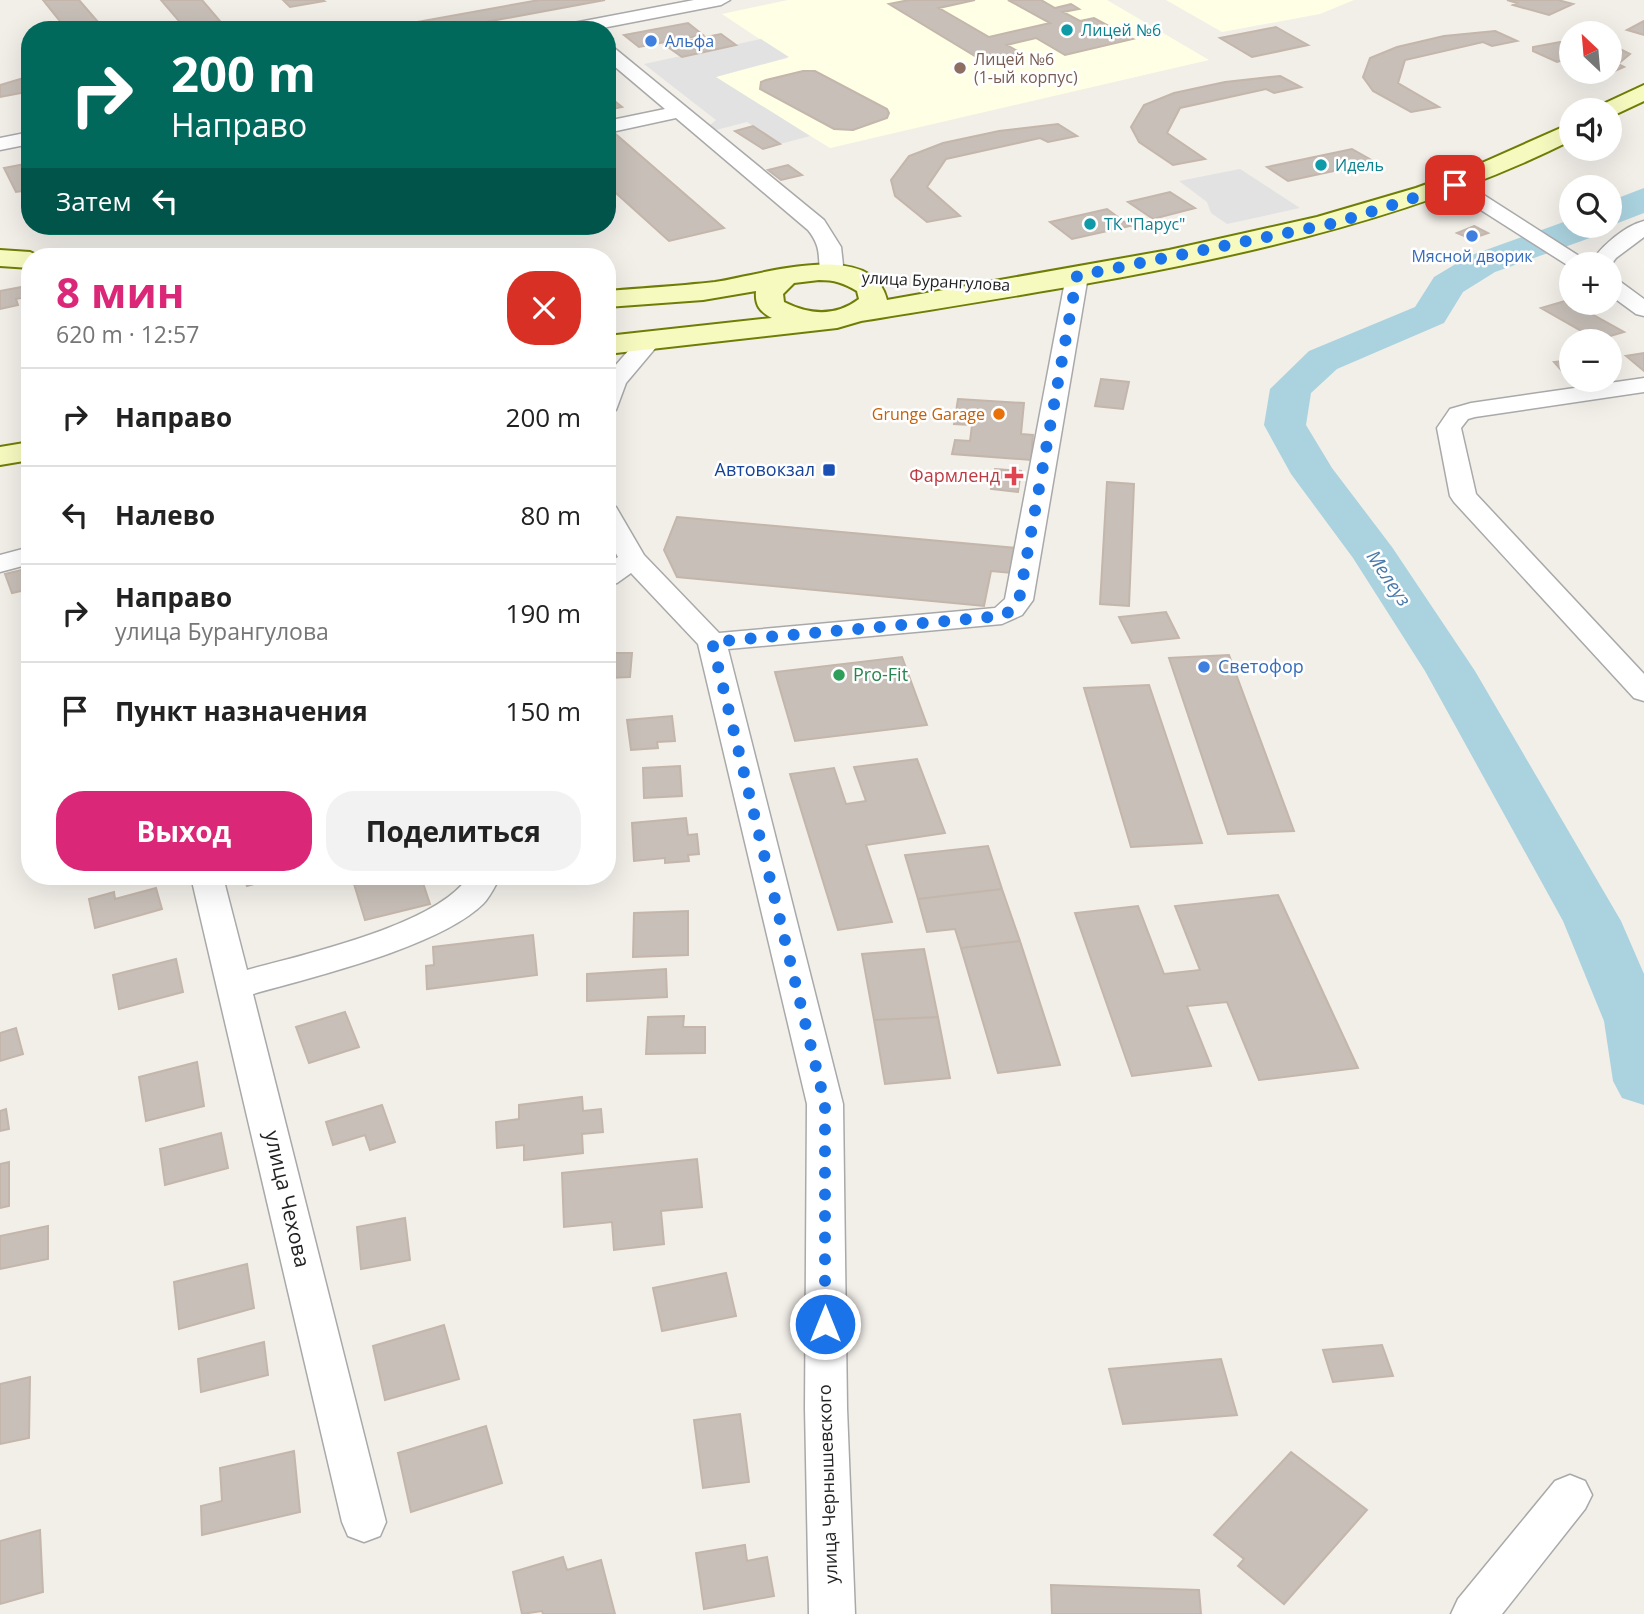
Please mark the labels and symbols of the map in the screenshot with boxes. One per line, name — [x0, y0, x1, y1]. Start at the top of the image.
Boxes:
place label: Лицей №6 — [1081, 19, 1161, 41]
north arrow — [1559, 21, 1622, 84]
marker: Лицей №6 — [1059, 22, 1075, 38]
place label: Альфа — [665, 30, 714, 52]
marker: Альфа — [643, 33, 659, 49]
place label: Лицей №6 (1-ый корпус) — [974, 48, 1078, 88]
marker: Лицей №6 (1-ый корпус) — [952, 60, 968, 76]
place label: Идель — [1335, 154, 1384, 176]
pin — [1425, 155, 1485, 215]
marker: Идель — [1313, 157, 1329, 173]
place label: ТК "Парус" — [1104, 213, 1185, 235]
marker: ТК "Парус" — [1082, 216, 1098, 232]
marker: Мясной дворик — [1464, 228, 1480, 244]
place label: Мясной дворик — [1411, 245, 1533, 267]
street label: улица Бурангулова — [861, 266, 1011, 296]
place label: Grunge Garage — [872, 403, 985, 425]
marker: Grunge Garage — [991, 406, 1007, 422]
place label: Автовокзал — [715, 457, 815, 481]
marker: Автовокзал — [821, 462, 837, 478]
place label: Фармленд — [909, 463, 1000, 487]
marker: Фармленд — [1006, 468, 1022, 484]
water label: Мелеуз — [1361, 545, 1417, 611]
place label: Светофор — [1218, 654, 1304, 678]
marker: Светофор — [1196, 659, 1212, 675]
place label: Pro-Fit — [853, 662, 908, 686]
marker: Pro-Fit — [831, 667, 847, 683]
street label: улица Чехова — [259, 1127, 317, 1270]
position arrow — [788, 1287, 862, 1361]
street label: улица Чернышевского — [812, 1384, 842, 1584]

